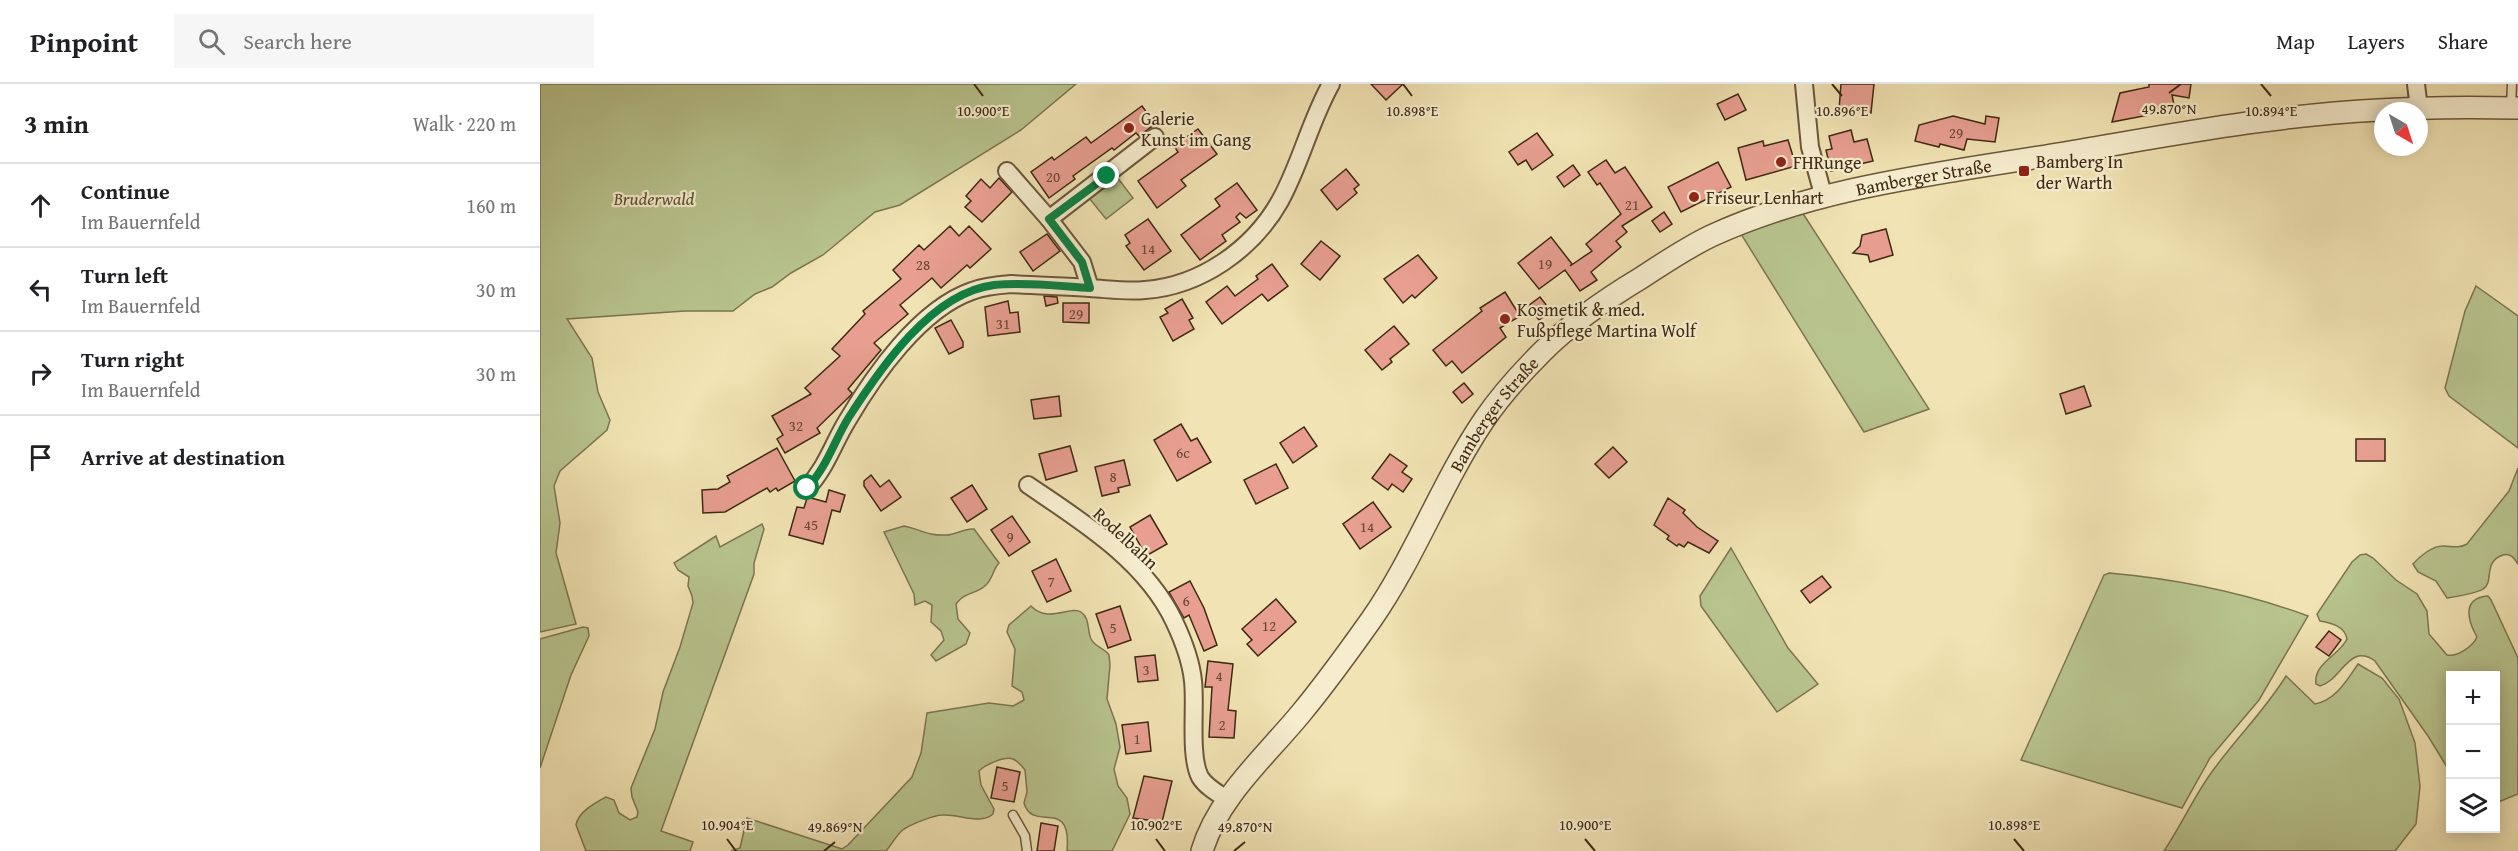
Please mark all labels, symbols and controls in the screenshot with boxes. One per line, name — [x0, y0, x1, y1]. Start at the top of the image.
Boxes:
search box — [174, 14, 594, 68]
text: Pinpoint — [30, 21, 138, 62]
icon: search — [195, 25, 228, 58]
text: Search here — [243, 25, 352, 57]
text: Map — [2276, 26, 2315, 57]
text: Layers — [2348, 26, 2405, 57]
text: Share — [2438, 26, 2488, 57]
text: 49.870°N — [2142, 98, 2197, 119]
text: 10.900°E — [957, 100, 1010, 121]
text: 10.898°E — [1386, 100, 1439, 121]
text: 10.896°E — [1816, 100, 1869, 121]
text: 10.894°E — [2245, 100, 2298, 121]
north arrow — [2374, 102, 2428, 156]
text: 3 min — [24, 104, 89, 143]
place label: Galerie Kunst im Gang — [1141, 105, 1251, 153]
text: Walk · 220 m — [413, 109, 516, 138]
marker: Galerie Kunst im Gang — [1122, 121, 1136, 135]
house number: 29 — [1949, 122, 1963, 143]
place label: Bamberg In der Warth — [2036, 148, 2123, 196]
place label: FHRunge — [1793, 149, 1861, 176]
street label: Bamberger Straße — [1853, 151, 1993, 202]
marker: FHRunge — [1774, 155, 1788, 169]
route end — [1093, 162, 1119, 188]
marker: Bamberg In der Warth — [2017, 164, 2031, 178]
house number: 20 — [1046, 166, 1060, 187]
text: Continue — [81, 175, 170, 207]
place label: Friseur Lenhart — [1706, 184, 1824, 211]
park label: Bruderwald — [613, 185, 695, 212]
icon: ahead — [24, 189, 57, 222]
marker: Friseur Lenhart — [1687, 190, 1701, 204]
text: 160 m — [466, 191, 516, 220]
house number: 21 — [1625, 194, 1639, 215]
text: Im Bauernfeld — [81, 207, 200, 236]
house number: 14 — [1141, 238, 1155, 259]
house number: 19 — [1538, 253, 1552, 274]
house number: 28 — [916, 254, 930, 275]
text: Turn left — [81, 259, 168, 291]
icon: left — [24, 273, 57, 306]
text: 30 m — [476, 275, 516, 304]
text: Im Bauernfeld — [81, 291, 200, 320]
place label: Kosmetik & med. Fußpflege Martina Wolf — [1517, 296, 1698, 344]
house number: 29 — [1069, 303, 1083, 324]
marker: Kosmetik & med. Fußpflege Martina Wolf — [1498, 312, 1512, 326]
house number: 31 — [996, 313, 1010, 334]
text: Turn right — [81, 343, 184, 375]
street label: Bamberger Straße — [1442, 350, 1545, 476]
icon: right — [24, 357, 57, 390]
text: 30 m — [476, 359, 516, 388]
text: Im Bauernfeld — [81, 375, 200, 404]
house number: 32 — [789, 415, 803, 436]
icon: arrive — [24, 441, 57, 474]
text: Arrive at destination — [81, 441, 285, 473]
house number: 6c — [1176, 442, 1190, 463]
house number: 8 — [1109, 466, 1117, 487]
route start — [793, 474, 819, 500]
street label: Rodelbahn — [1087, 501, 1165, 575]
house number: 45 — [804, 514, 818, 535]
house number: 14 — [1360, 516, 1374, 537]
house number: 9 — [1006, 526, 1014, 547]
house number: 7 — [1047, 571, 1055, 592]
house number: 6 — [1182, 590, 1190, 611]
house number: 12 — [1262, 615, 1276, 636]
house number: 5 — [1109, 617, 1117, 638]
house number: 3 — [1142, 659, 1150, 680]
house number: 4 — [1215, 665, 1223, 686]
map controls — [2446, 671, 2500, 833]
button: + — [2446, 671, 2500, 725]
house number: 2 — [1218, 714, 1226, 735]
button: − — [2446, 725, 2500, 779]
house number: 1 — [1133, 728, 1141, 749]
house number: 5 — [1001, 775, 1009, 796]
button: layers — [2446, 779, 2500, 833]
text: 10.904°E — [701, 814, 754, 835]
text: 10.902°E — [1130, 814, 1183, 835]
text: 10.900°E — [1559, 814, 1612, 835]
text: 10.898°E — [1988, 814, 2041, 835]
text: 49.869°N — [808, 816, 863, 837]
text: 49.870°N — [1218, 816, 1273, 837]

